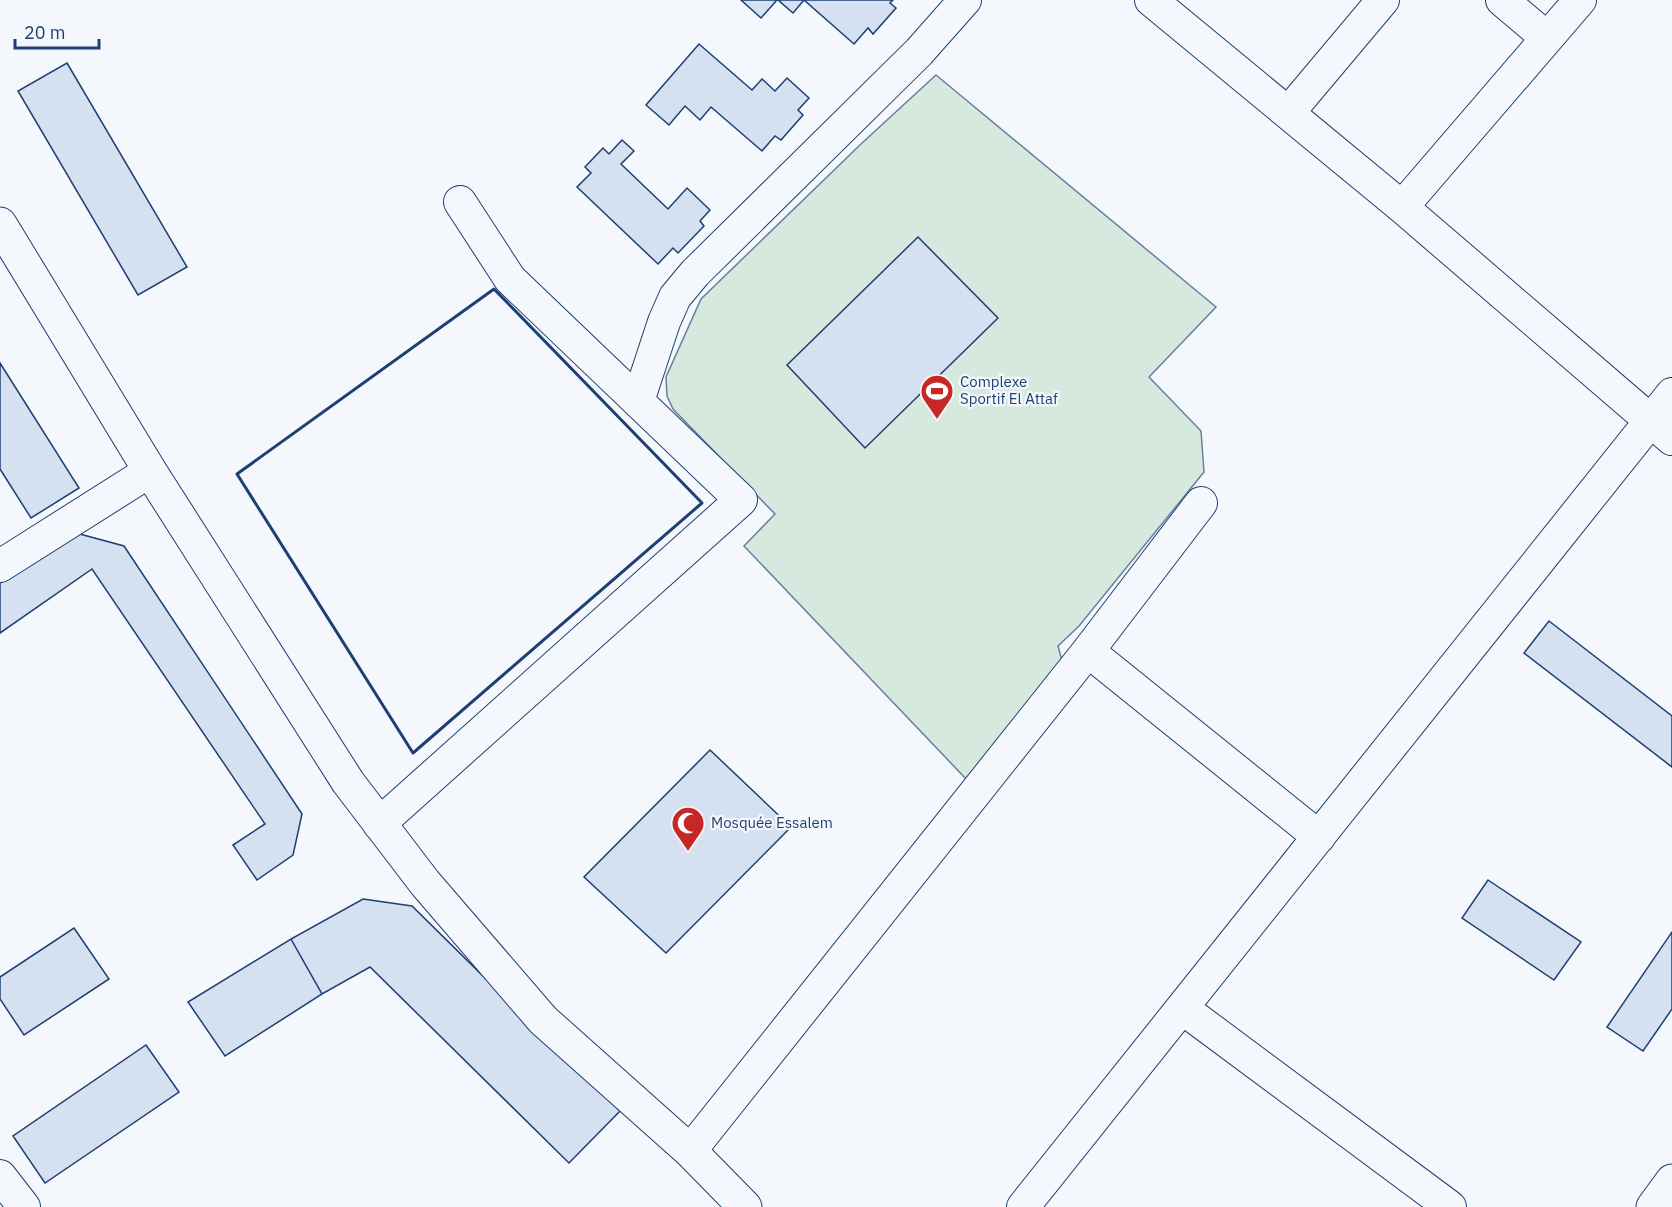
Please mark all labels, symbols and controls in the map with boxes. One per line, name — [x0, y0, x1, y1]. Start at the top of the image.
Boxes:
scale bar — [15, 12, 99, 50]
text: 20 m — [24, 21, 66, 44]
place label: Complexe Sportif El Attaf — [960, 372, 1058, 408]
sports icon: Complexe Sportif El Attaf — [919, 373, 955, 420]
mosque icon: Mosquée Essalem — [670, 805, 706, 852]
place label: Mosquée Essalem — [711, 813, 833, 832]

